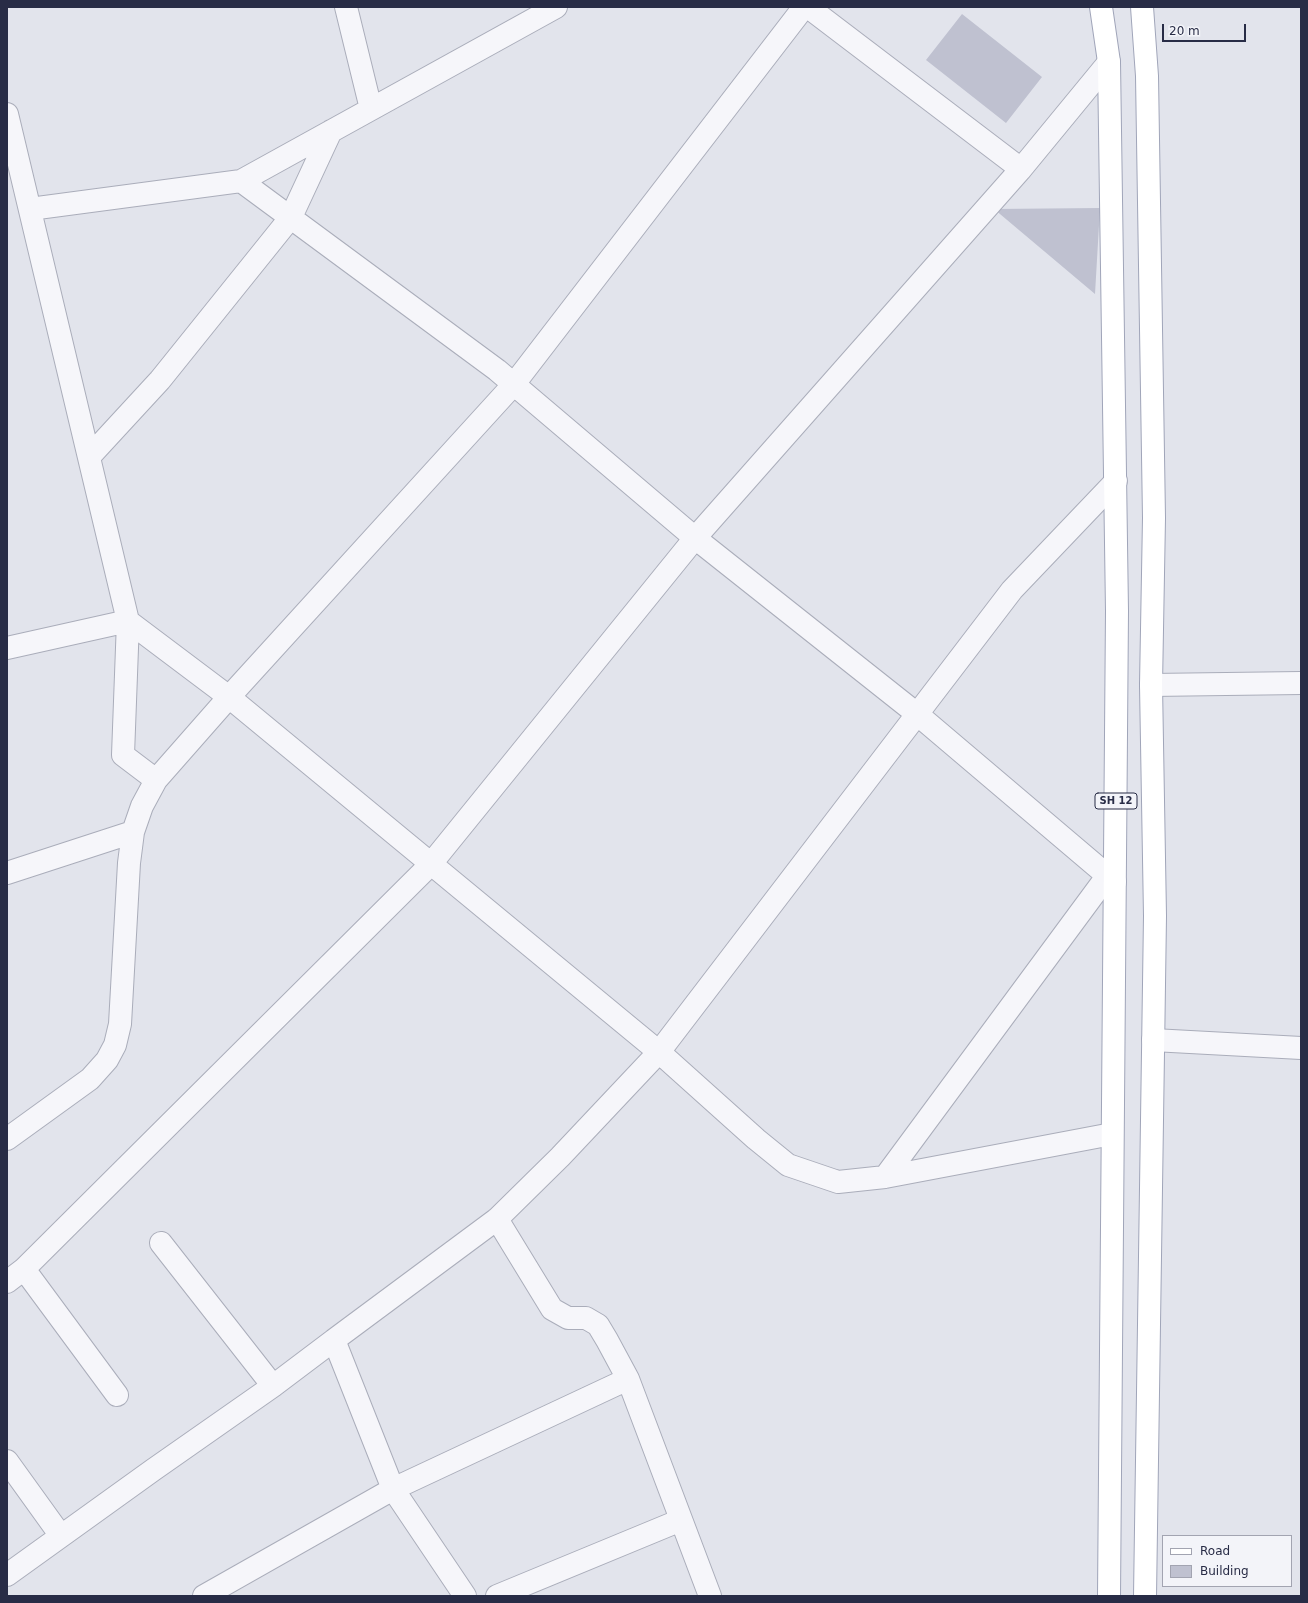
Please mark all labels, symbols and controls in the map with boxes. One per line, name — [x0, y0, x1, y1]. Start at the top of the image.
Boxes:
scale bar — [1164, 16, 1248, 42]
text: 20 m — [1169, 24, 1200, 38]
road number: SH 12 — [1095, 793, 1137, 809]
legend — [1162, 1535, 1292, 1587]
text: Road — [1200, 1544, 1230, 1558]
text: Building — [1200, 1564, 1249, 1578]

